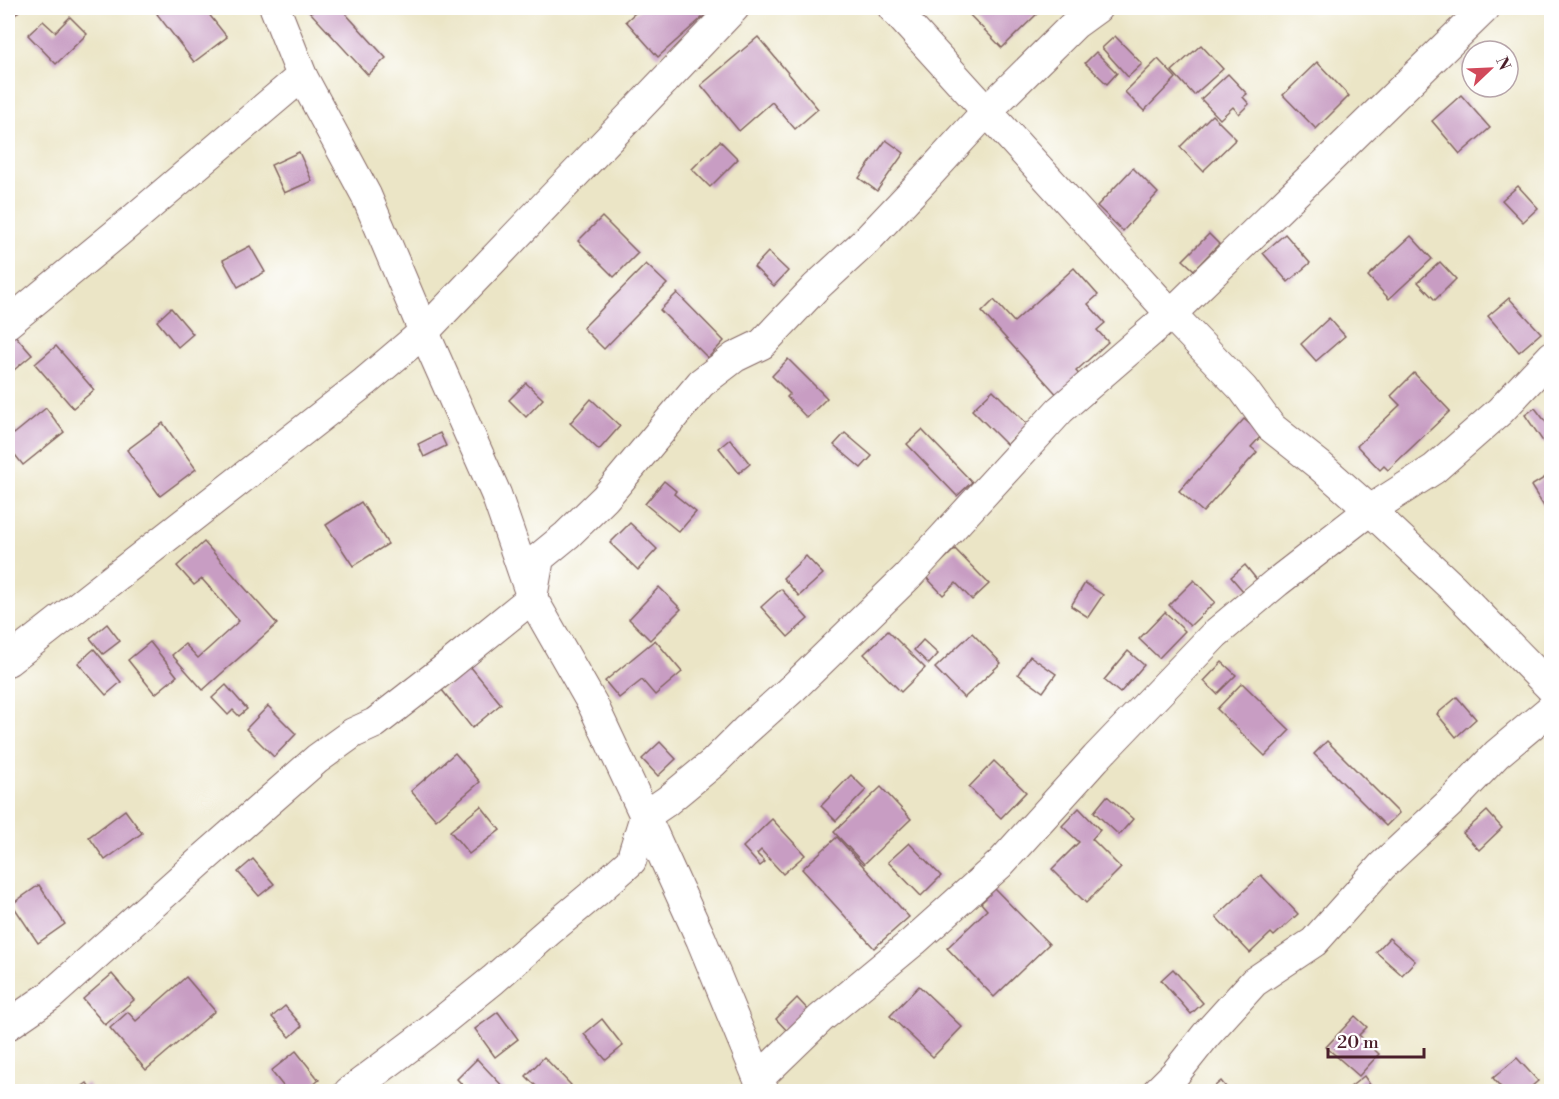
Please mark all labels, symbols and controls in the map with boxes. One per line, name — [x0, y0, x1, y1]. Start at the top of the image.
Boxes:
north arrow — [1460, 39, 1520, 99]
text: N — [1491, 54, 1515, 74]
scale bar — [1328, 1021, 1424, 1059]
text: 20 m — [1337, 1031, 1379, 1054]

